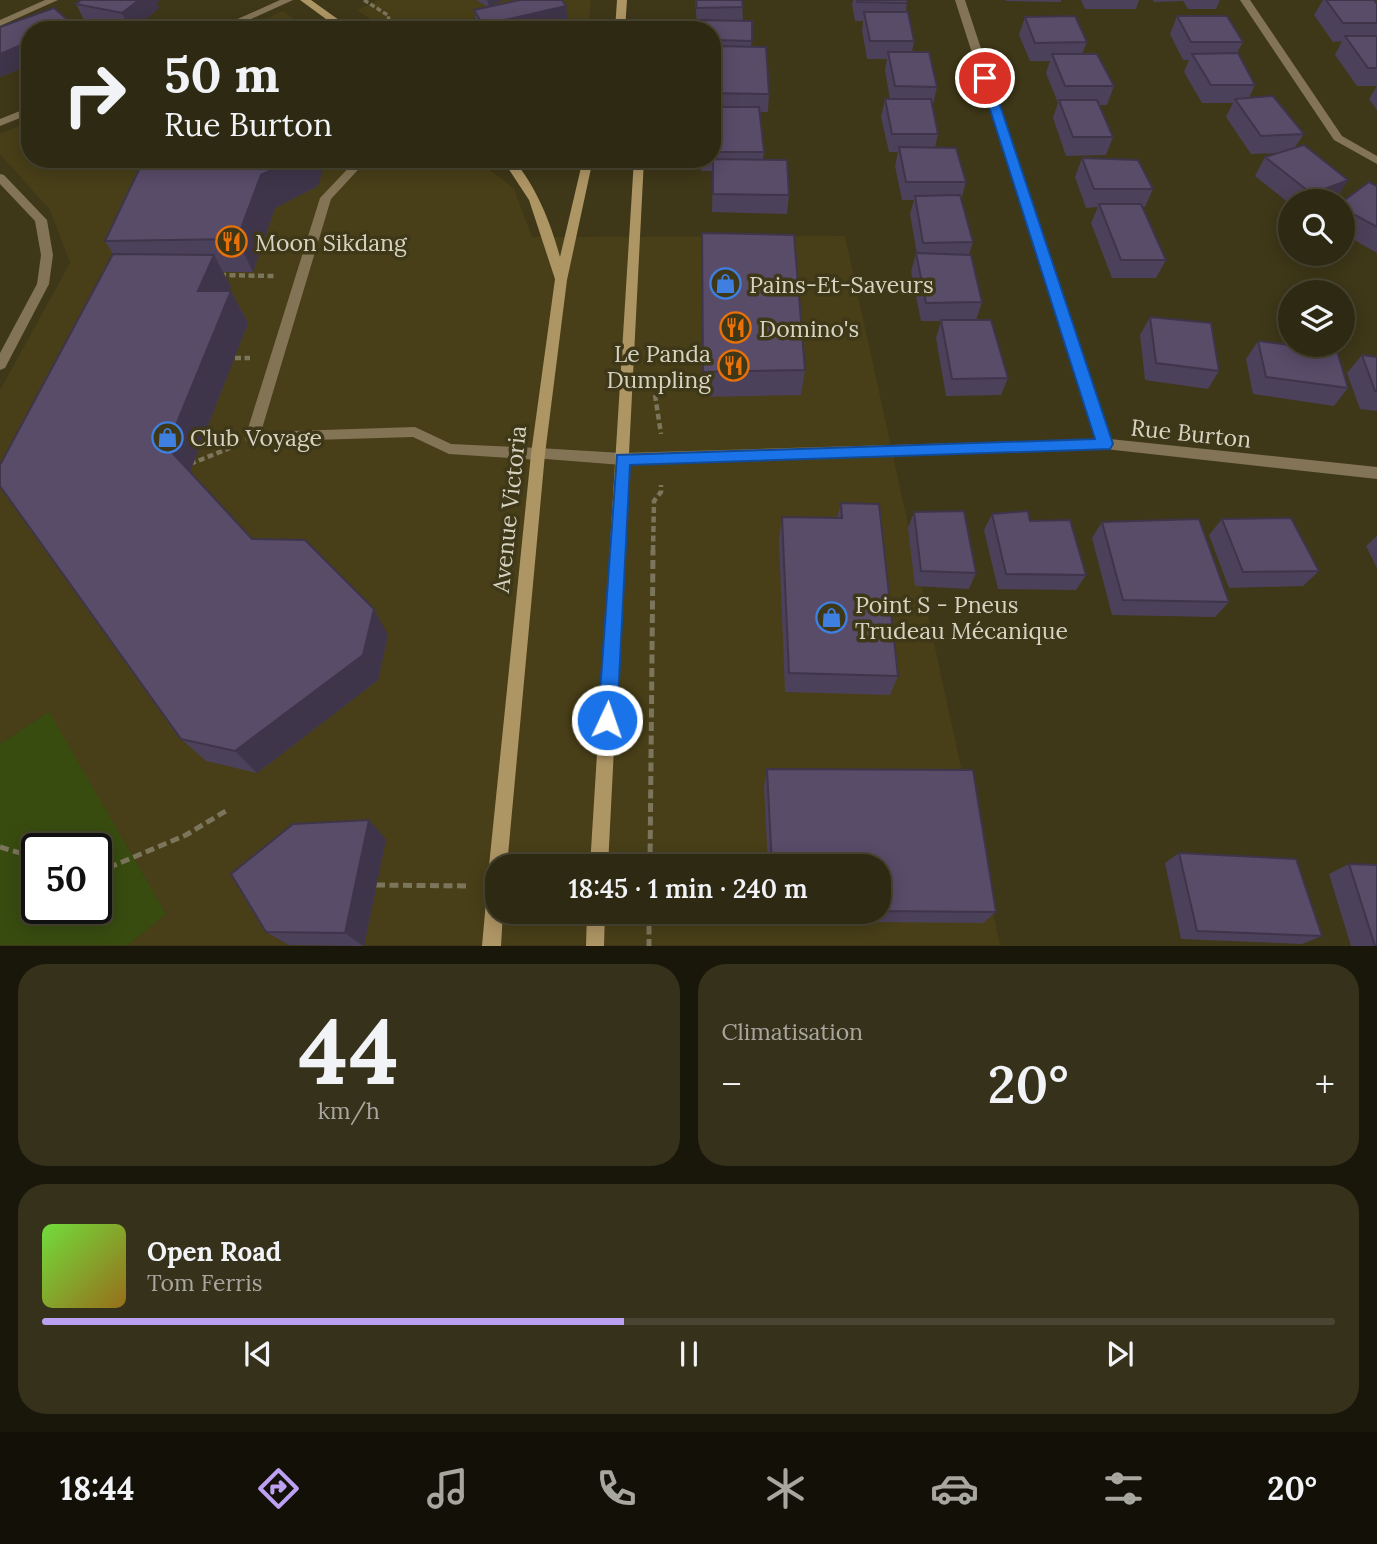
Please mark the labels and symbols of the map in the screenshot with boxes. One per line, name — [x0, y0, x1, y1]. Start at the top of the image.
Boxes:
pin — [955, 48, 1015, 108]
restaurant icon: Moon Sikdang — [215, 225, 249, 259]
place label: Moon Sikdang — [255, 228, 408, 257]
shop icon: Pains-Et-Saveurs — [709, 267, 743, 301]
place label: Pains-Et-Saveurs — [749, 270, 934, 299]
restaurant icon: Domino's — [719, 311, 753, 345]
place label: Domino's — [759, 314, 859, 343]
place label: Le Panda Dumpling — [606, 339, 712, 394]
restaurant icon: Le Panda Dumpling — [717, 349, 751, 383]
street label: Rue Burton — [1129, 412, 1253, 454]
shop icon: Club Voyage — [150, 420, 184, 454]
place label: Club Voyage — [190, 423, 322, 452]
street label: Avenue Victoria — [486, 424, 532, 595]
place label: Point S - Pneus Trudeau Mécanique — [855, 590, 1068, 645]
shop icon: Point S - Pneus Trudeau Mécanique — [815, 600, 849, 634]
position arrow — [570, 683, 644, 757]
speed limit sign: 50 — [21, 833, 112, 924]

